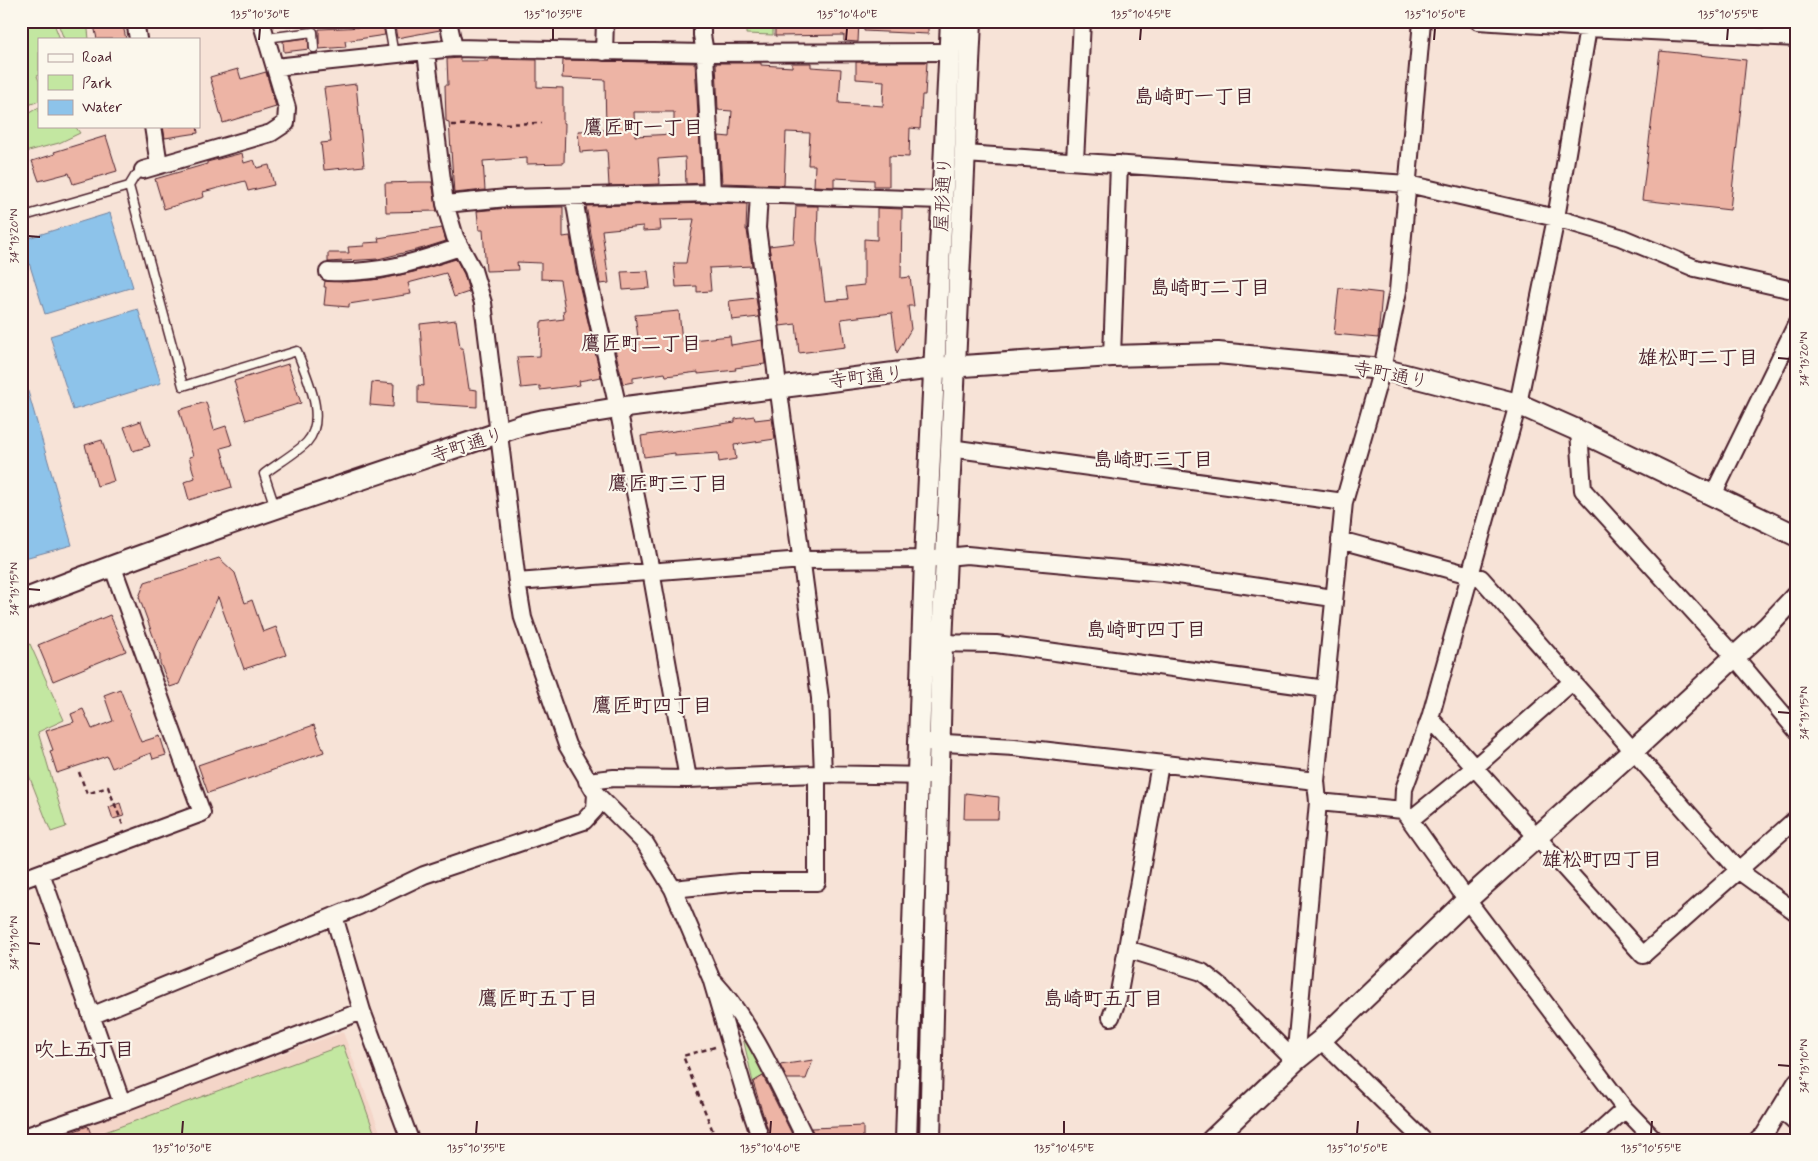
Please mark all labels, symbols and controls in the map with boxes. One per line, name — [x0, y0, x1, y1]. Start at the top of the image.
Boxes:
text: 135°10'30"E — [230, 7, 290, 23]
text: 135°10'35"E — [523, 7, 583, 23]
text: 135°10'40"E — [816, 7, 878, 23]
text: 135°10'45"E — [1111, 7, 1171, 23]
text: 135°10'50"E — [1404, 7, 1466, 23]
text: 135°10'55"E — [1698, 7, 1758, 23]
legend — [38, 38, 200, 128]
text: Road — [82, 48, 112, 68]
text: Park — [82, 74, 112, 94]
district label: 島崎町一丁目 — [1134, 84, 1254, 111]
text: Water — [82, 98, 122, 118]
district label: 鷹匠町一丁目 — [583, 115, 703, 142]
street label: 屋形通り — [929, 155, 958, 233]
text: 34°13'20"N — [7, 209, 23, 263]
district label: 島崎町二丁目 — [1150, 275, 1270, 302]
district label: 鷹匠町二丁目 — [581, 331, 701, 358]
text: 34°13'20"N — [1797, 332, 1813, 386]
district label: 雄松町二丁目 — [1638, 345, 1758, 372]
street label: 寺町通り — [1351, 356, 1430, 395]
street label: 寺町通り — [827, 360, 905, 395]
street label: 寺町通り — [427, 422, 507, 469]
district label: 島崎町三丁目 — [1093, 447, 1213, 474]
district label: 鷹匠町三丁目 — [608, 471, 728, 498]
text: 34°13'15"N — [7, 562, 23, 616]
district label: 島崎町四丁目 — [1086, 617, 1206, 644]
text: 34°13'15"N — [1797, 686, 1813, 740]
district label: 鷹匠町四丁目 — [592, 693, 712, 720]
district label: 雄松町四丁目 — [1542, 847, 1662, 874]
text: 34°13'10"N — [7, 916, 23, 970]
district label: 鷹匠町五丁目 — [478, 986, 598, 1013]
district label: 島崎町五丁目 — [1043, 986, 1163, 1013]
district label: 吹上五丁目 — [34, 1037, 134, 1064]
text: 34°13'10"N — [1797, 1039, 1813, 1093]
text: 135°10'30"E — [152, 1141, 212, 1157]
text: 135°10'35"E — [446, 1141, 506, 1157]
text: 135°10'40"E — [739, 1141, 801, 1157]
text: 135°10'45"E — [1034, 1141, 1094, 1157]
text: 135°10'50"E — [1326, 1141, 1388, 1157]
text: 135°10'55"E — [1621, 1141, 1681, 1157]

